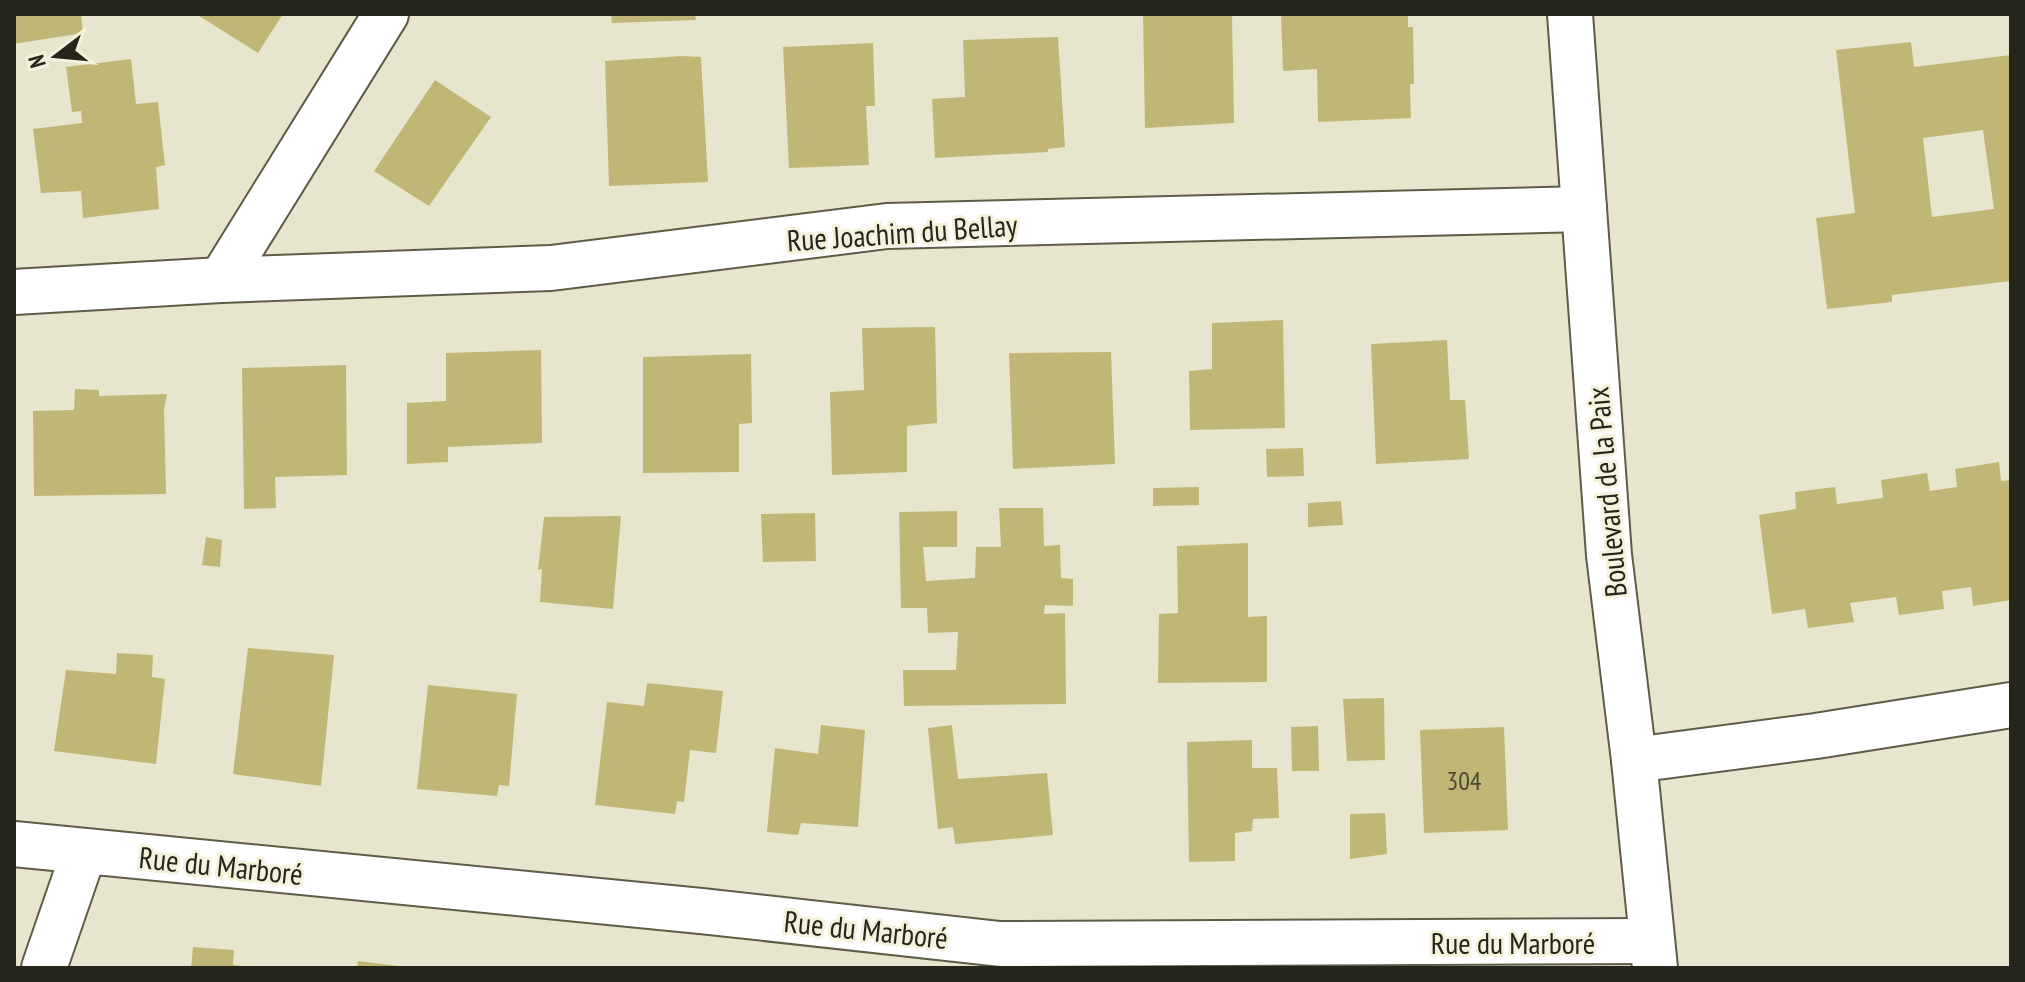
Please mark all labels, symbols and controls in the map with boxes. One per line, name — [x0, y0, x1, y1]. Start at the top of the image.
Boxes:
north arrow — [16, 16, 96, 96]
text: N — [22, 52, 52, 71]
street label: Rue Joachim du Bellay — [786, 204, 1019, 260]
street label: Boulevard de la Paix — [1577, 385, 1635, 599]
house number: 304 — [1446, 764, 1482, 797]
street label: Rue du Marboré — [137, 837, 305, 893]
street label: Rue du Marboré — [782, 901, 950, 957]
street label: Rue du Marboré — [1431, 923, 1595, 962]

